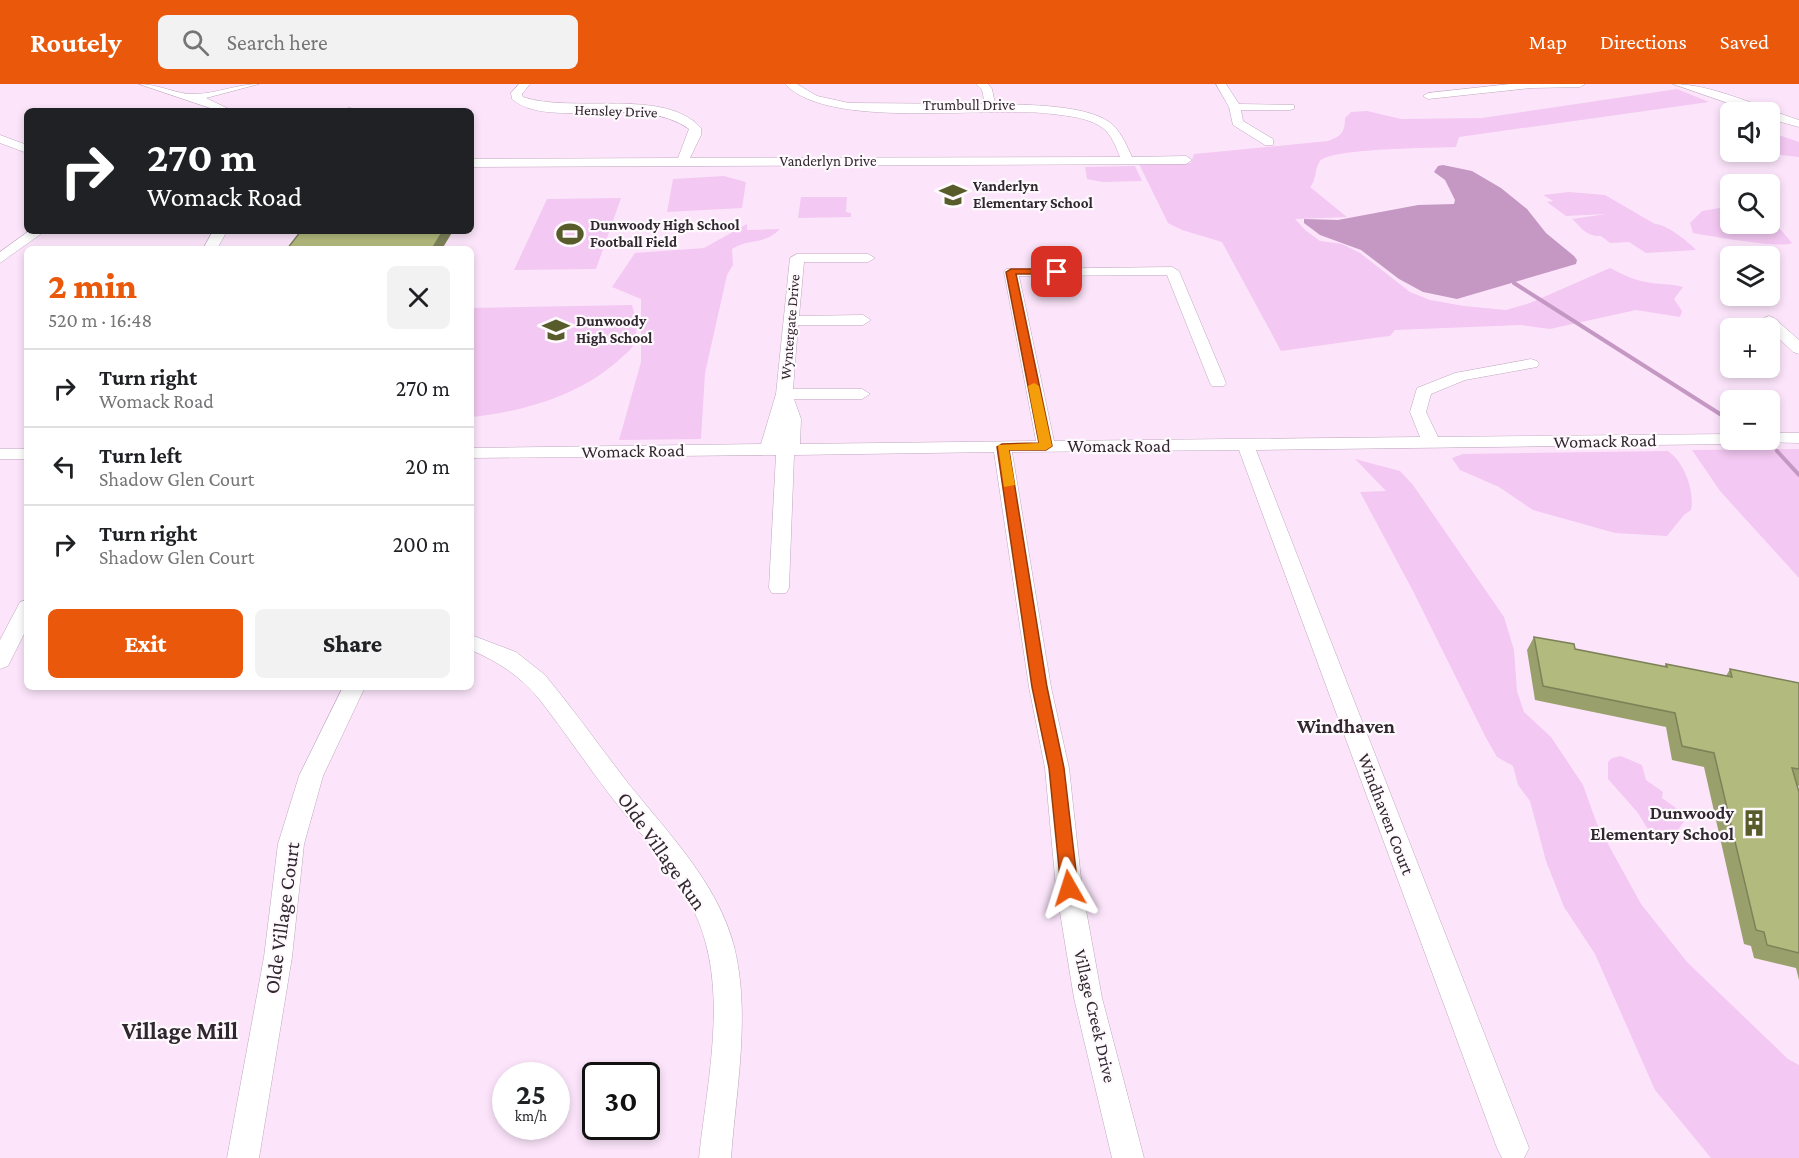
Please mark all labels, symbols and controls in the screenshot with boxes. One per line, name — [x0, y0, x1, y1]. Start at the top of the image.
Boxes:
search box — [158, 15, 578, 69]
icon: search — [179, 26, 212, 59]
text: Routely — [30, 27, 122, 58]
text: Search here — [227, 30, 328, 55]
text: Map — [1529, 30, 1567, 54]
text: Directions — [1600, 30, 1687, 54]
text: Saved — [1720, 30, 1769, 54]
street label: Trumbull Drive — [923, 97, 1016, 113]
street label: Hensley Drive — [574, 102, 658, 121]
map controls — [1720, 102, 1780, 450]
button: sound — [1720, 102, 1780, 162]
icon: right — [48, 132, 126, 210]
text: 270 m — [147, 133, 256, 180]
street label: Vanderlyn Drive — [780, 153, 877, 170]
button: search — [1720, 174, 1780, 234]
place label: Vanderlyn Elementary School — [972, 178, 1093, 211]
school or university icon: Vanderlyn Elementary School — [938, 180, 968, 210]
text: Womack Road — [147, 182, 302, 212]
place label: Dunwoody High School Football Field — [590, 217, 740, 250]
sports icon: Dunwoody High School Football Field — [555, 219, 585, 249]
pin — [1031, 246, 1082, 297]
button: layers — [1720, 246, 1780, 306]
icon: arrive — [1040, 255, 1073, 288]
text: 2 min — [48, 266, 137, 306]
button: close — [387, 266, 450, 329]
street label: Wyntergate Drive — [777, 273, 804, 381]
text: 520 m · 16:48 — [48, 309, 152, 331]
place label: Dunwoody High School — [576, 313, 653, 346]
school or university icon: Dunwoody High School — [541, 315, 571, 345]
button: + — [1720, 318, 1780, 378]
text: Turn right — [99, 365, 197, 390]
icon: right — [48, 372, 81, 405]
text: 270 m — [396, 376, 450, 401]
text: Womack Road — [99, 390, 214, 412]
button: − — [1720, 390, 1780, 450]
street label: Womack Road — [1553, 430, 1657, 452]
street label: Womack Road — [1067, 436, 1171, 456]
street label: Womack Road — [581, 440, 685, 462]
text: Turn left — [99, 443, 182, 468]
icon: left — [48, 450, 81, 483]
text: 20 m — [405, 454, 450, 479]
text: Shadow Glen Court — [99, 468, 254, 490]
text: Turn right — [99, 521, 197, 546]
icon: right — [48, 528, 81, 561]
text: 200 m — [393, 532, 450, 557]
text: Shadow Glen Court — [99, 546, 254, 568]
button: Exit — [48, 609, 243, 678]
button: Share — [255, 609, 450, 678]
district label: Windhaven — [1296, 715, 1396, 737]
street label: Windhaven Court — [1354, 750, 1419, 879]
street label: Olde Village Run — [612, 787, 712, 915]
place label: Dunwoody Elementary School — [1590, 803, 1734, 844]
building icon: Dunwoody Elementary School — [1739, 808, 1769, 838]
street label: Olde Village Court — [259, 839, 305, 996]
position arrow — [1037, 856, 1101, 920]
street label: Village Creek Drive — [1070, 948, 1120, 1085]
district label: Village Mill — [121, 1017, 238, 1044]
speed limit sign: 30 — [582, 1062, 660, 1140]
text: 25 — [516, 1077, 546, 1110]
text: km/h — [515, 1108, 547, 1124]

